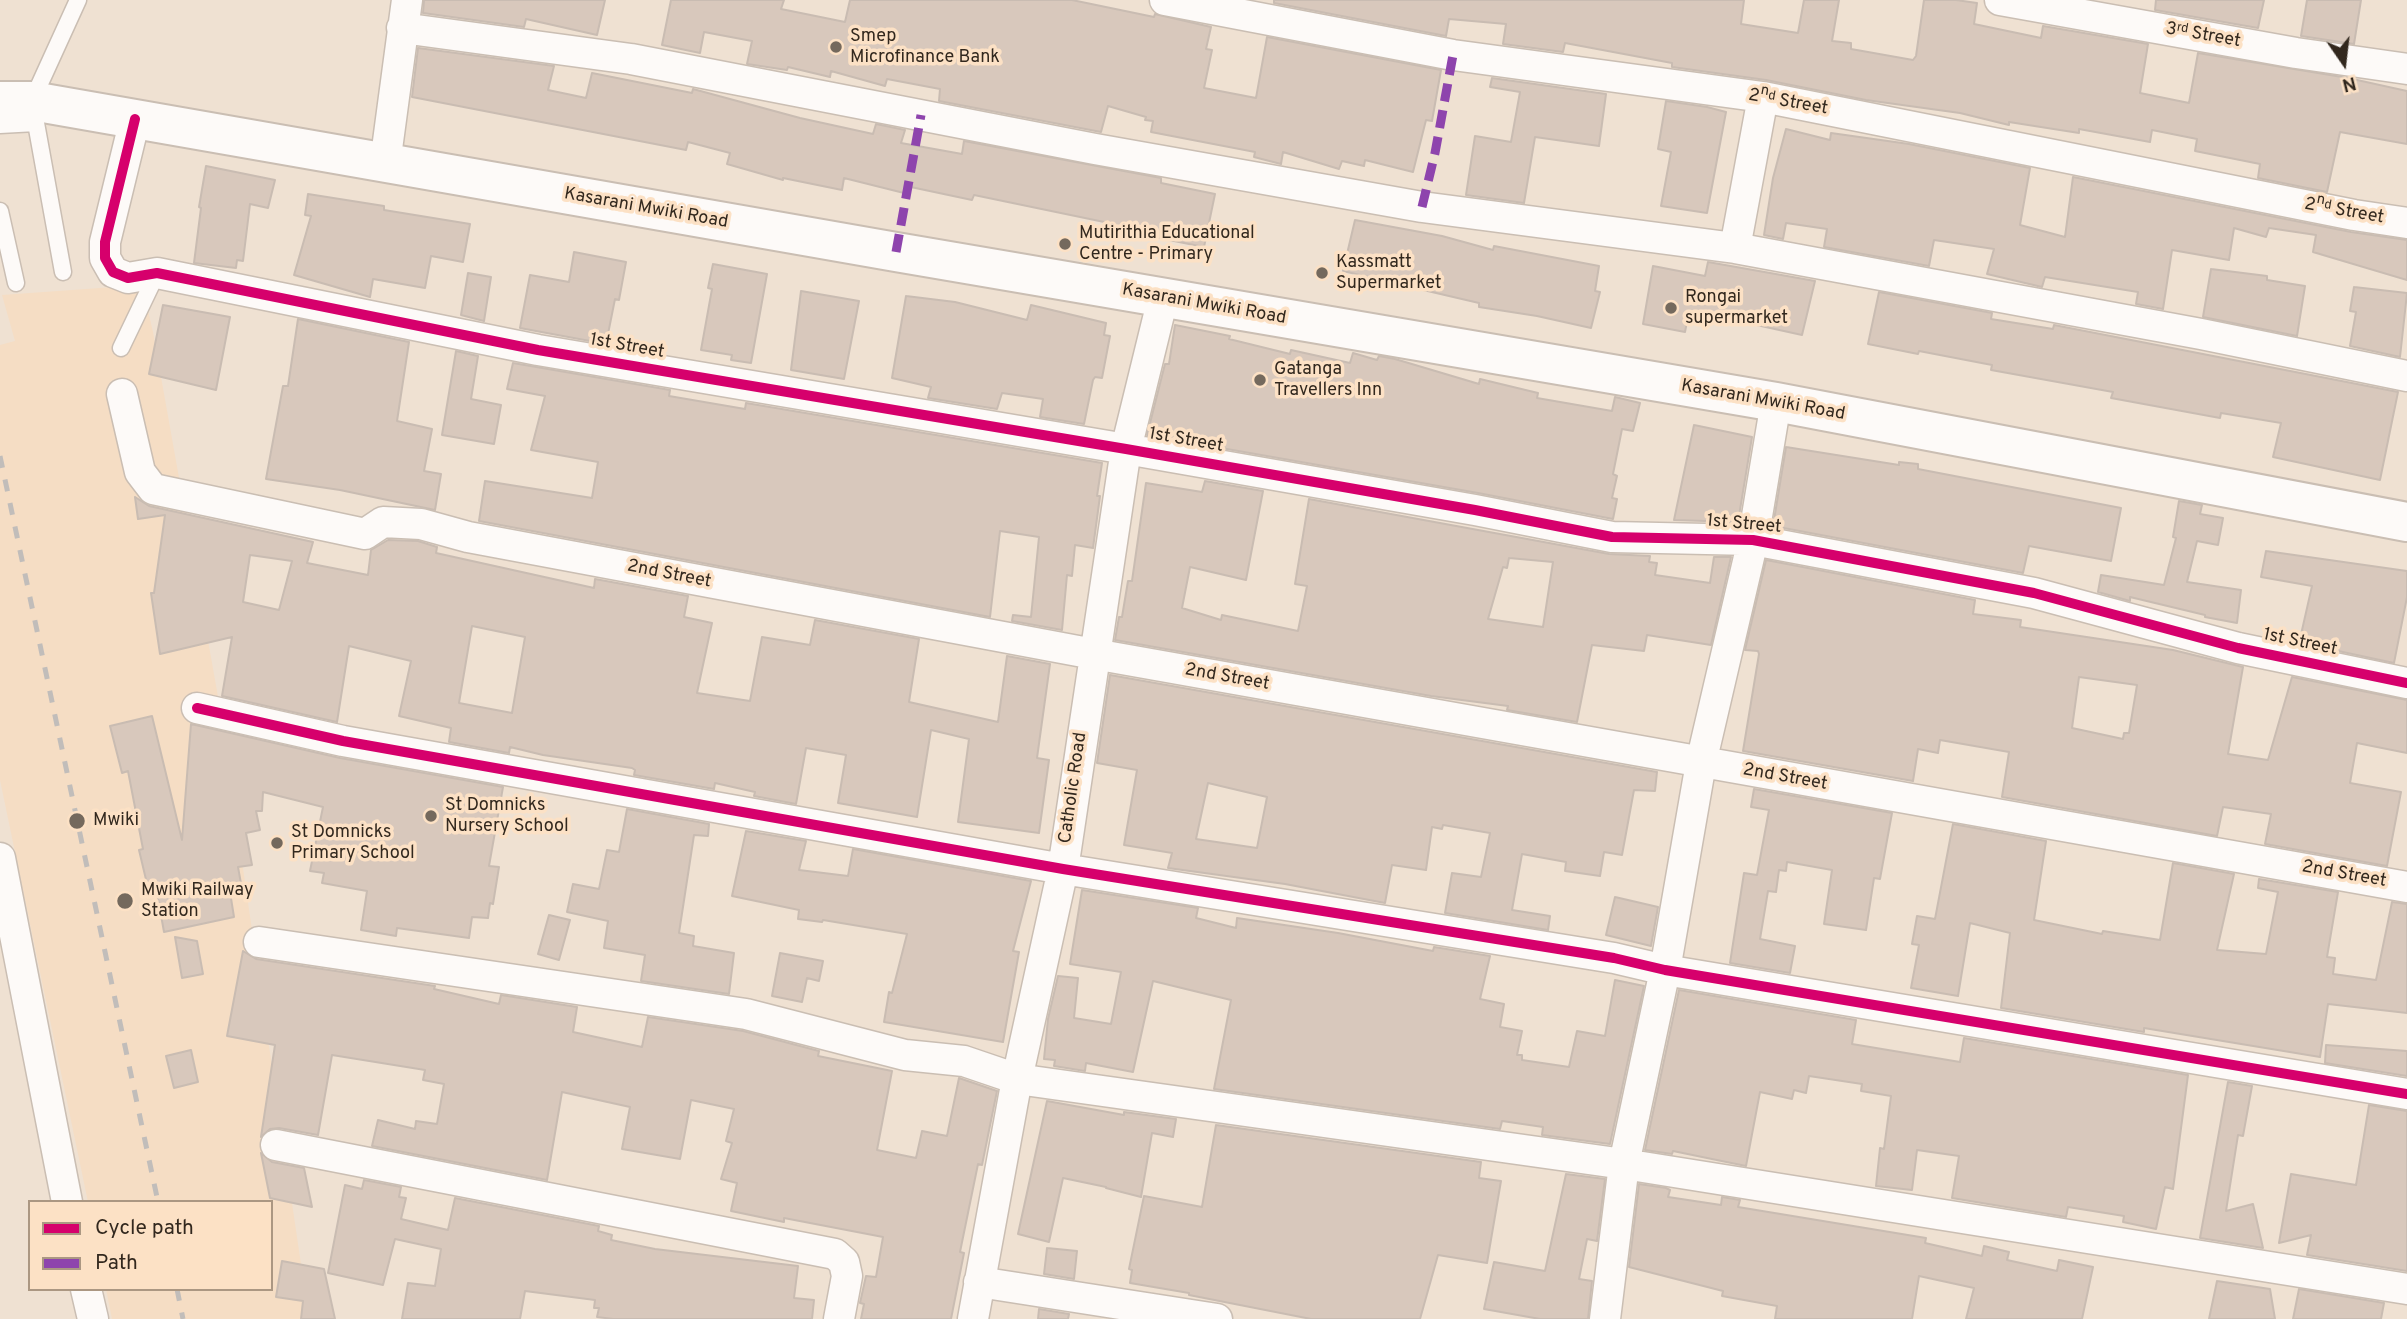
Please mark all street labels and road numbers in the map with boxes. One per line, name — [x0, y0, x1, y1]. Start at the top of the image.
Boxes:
street label: 3ʳᵈ Street — [2164, 19, 2242, 53]
street label: 2ⁿᵈ Street — [1746, 85, 1830, 121]
street label: Kasarani Mwiki Road — [562, 184, 730, 234]
street label: 2ⁿᵈ Street — [2302, 194, 2386, 230]
street label: Kasarani Mwiki Road — [1120, 280, 1288, 330]
street label: 1st Street — [588, 330, 666, 364]
street label: Kasarani Mwiki Road — [1679, 376, 1847, 426]
street label: 1st Street — [1147, 424, 1225, 458]
street label: 1st Street — [1706, 511, 1782, 539]
street label: 2nd Street — [625, 556, 713, 594]
street label: 1st Street — [2261, 625, 2339, 661]
street label: 2nd Street — [1183, 660, 1271, 696]
street label: Catholic Road — [1056, 731, 1092, 845]
street label: 2nd Street — [1741, 760, 1829, 796]
street label: 2nd Street — [2300, 857, 2388, 893]

